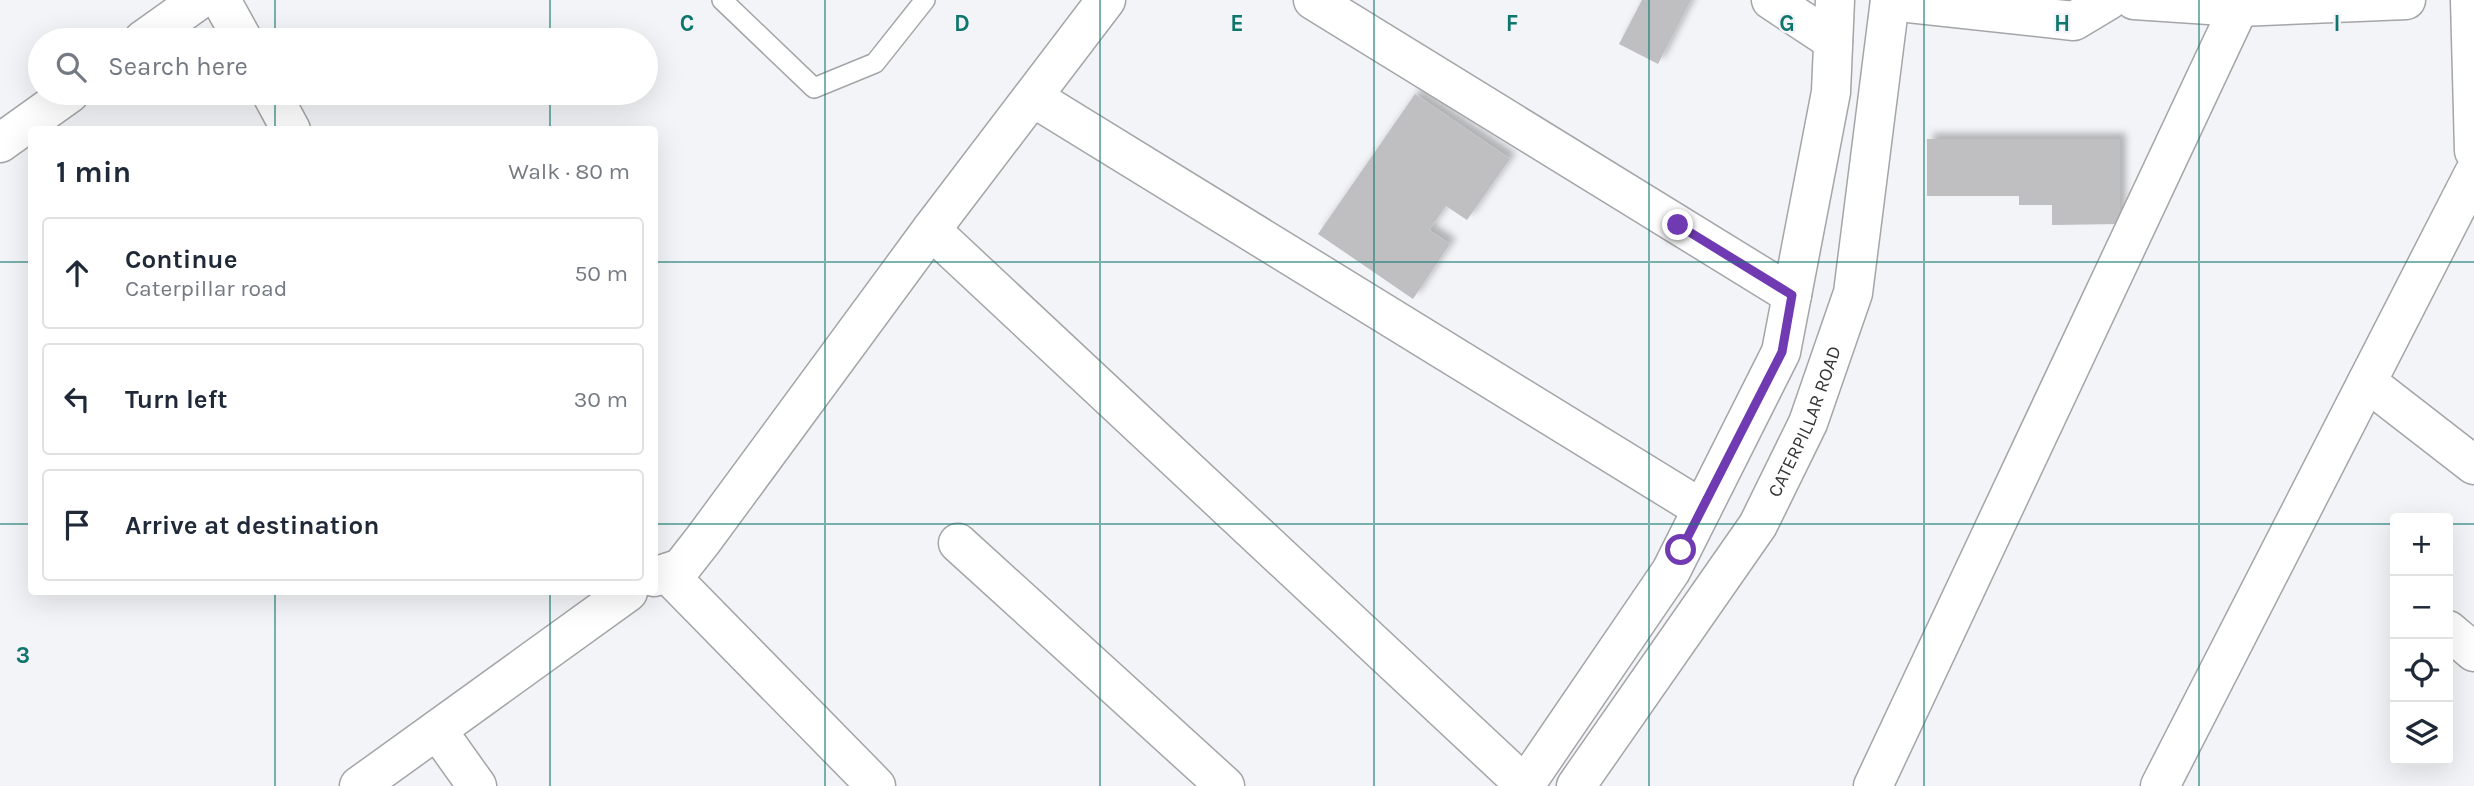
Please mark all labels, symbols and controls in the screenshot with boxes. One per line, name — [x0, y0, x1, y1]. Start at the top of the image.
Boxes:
text: C — [680, 10, 694, 37]
text: D — [954, 10, 970, 37]
text: E — [1230, 10, 1244, 37]
text: F — [1506, 10, 1518, 37]
text: G — [1779, 10, 1795, 37]
text: H — [2054, 10, 2070, 37]
text: I — [2333, 10, 2341, 37]
search box — [28, 28, 658, 105]
icon: search — [52, 48, 90, 86]
text: Search here — [108, 51, 248, 82]
text: 1 min — [56, 154, 131, 190]
text: Walk · 80 m — [508, 158, 630, 185]
route end — [1662, 209, 1693, 240]
text: Continue — [125, 244, 237, 275]
icon: ahead — [58, 254, 96, 292]
text: 50 m — [574, 260, 628, 287]
text: Caterpillar road — [125, 275, 287, 302]
street label: CATERPILLAR ROAD — [1764, 343, 1846, 501]
icon: left — [58, 380, 96, 418]
text: Turn left — [125, 384, 227, 415]
text: 30 m — [574, 386, 628, 413]
icon: arrive — [58, 506, 96, 544]
text: Arrive at destination — [125, 510, 379, 541]
map controls — [2390, 513, 2453, 765]
button: + — [2390, 513, 2453, 576]
route start — [1665, 534, 1696, 565]
button: − — [2390, 576, 2453, 639]
button: locate — [2390, 639, 2453, 702]
text: 3 — [16, 642, 30, 669]
button: layers — [2390, 702, 2453, 765]

